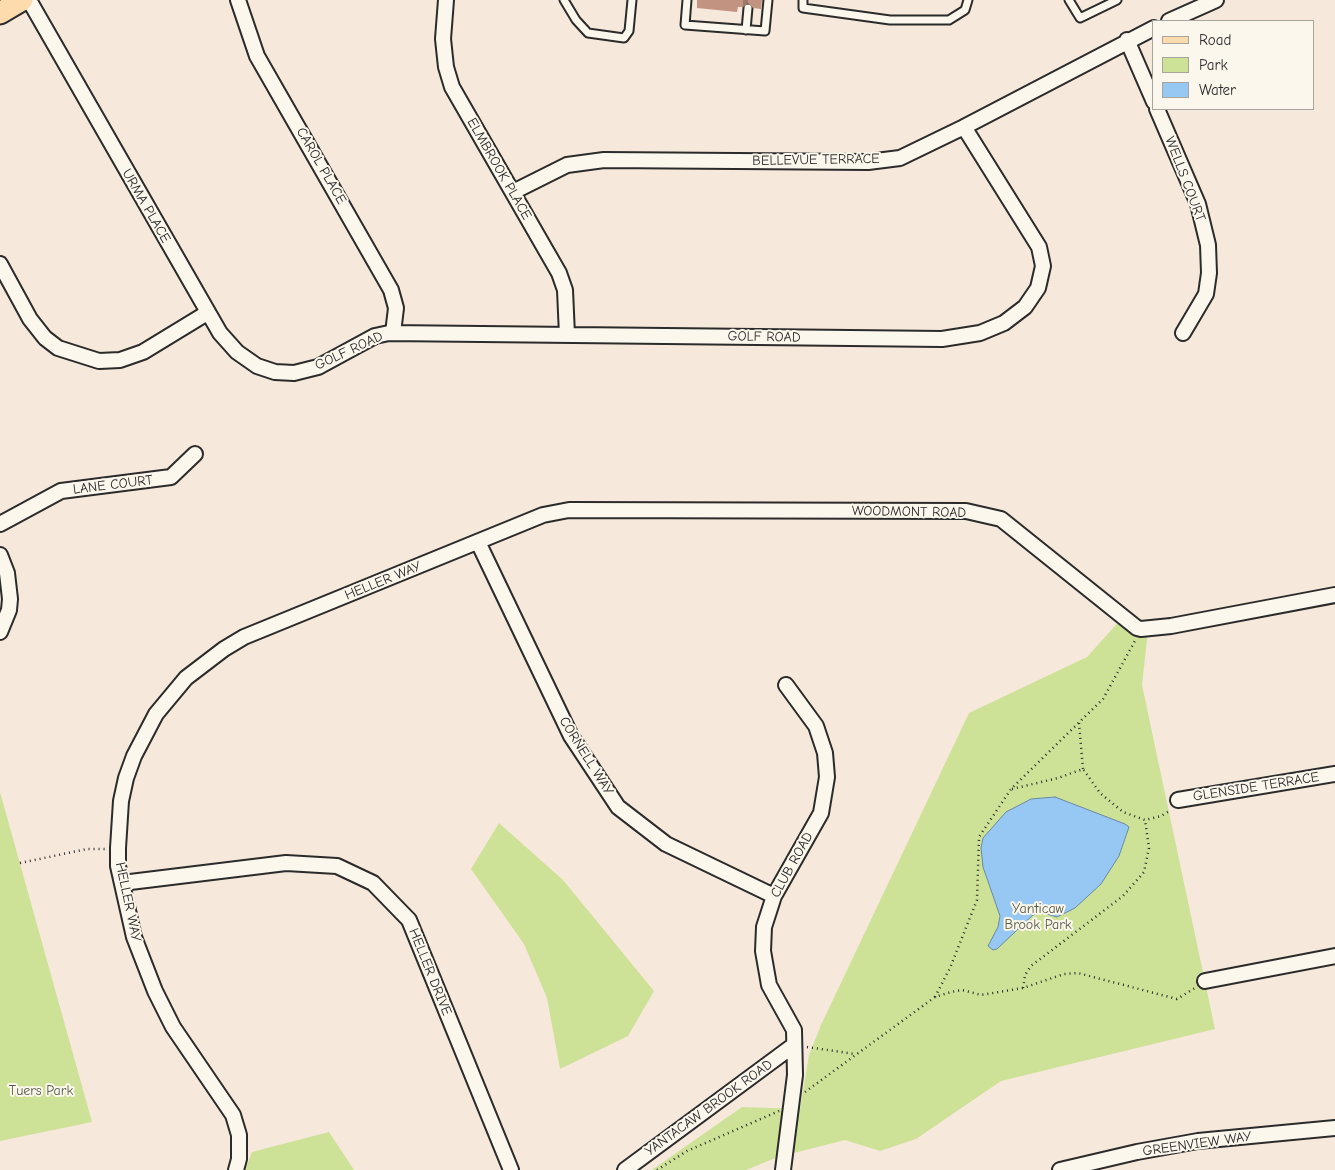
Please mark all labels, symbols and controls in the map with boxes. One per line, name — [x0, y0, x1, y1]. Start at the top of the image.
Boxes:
legend — [1152, 20, 1315, 110]
text: Road — [1199, 31, 1231, 49]
text: Park — [1199, 56, 1228, 74]
text: Water — [1199, 81, 1236, 99]
street label: ELMBROOK PLACE — [463, 115, 535, 223]
street label: CAROL PLACE — [292, 125, 350, 207]
street label: WELLS COURT — [1161, 134, 1209, 224]
street label: BELLEVUE TERRACE — [752, 150, 880, 170]
street label: URMA PLACE — [118, 166, 174, 246]
street label: GOLF ROAD — [312, 328, 386, 374]
street label: GOLF ROAD — [727, 328, 801, 346]
street label: LANE COURT — [72, 472, 154, 498]
street label: WOODMONT ROAD — [852, 503, 966, 521]
street label: HELLER WAY — [342, 558, 424, 604]
street label: CORNELL WAY — [555, 714, 617, 798]
street label: GLENSIDE TERRACE — [1192, 769, 1320, 805]
street label: CLUB ROAD — [767, 829, 817, 901]
street label: HELLER WAY — [111, 861, 145, 943]
park label: Yanticaw Brook Park — [1004, 901, 1072, 934]
street label: HELLER DRIVE — [405, 926, 455, 1018]
street label: YANTACAW BROOK ROAD — [642, 1056, 776, 1160]
park label: Tuers Park — [9, 1083, 73, 1099]
street label: GREENVIEW WAY — [1141, 1128, 1253, 1160]

